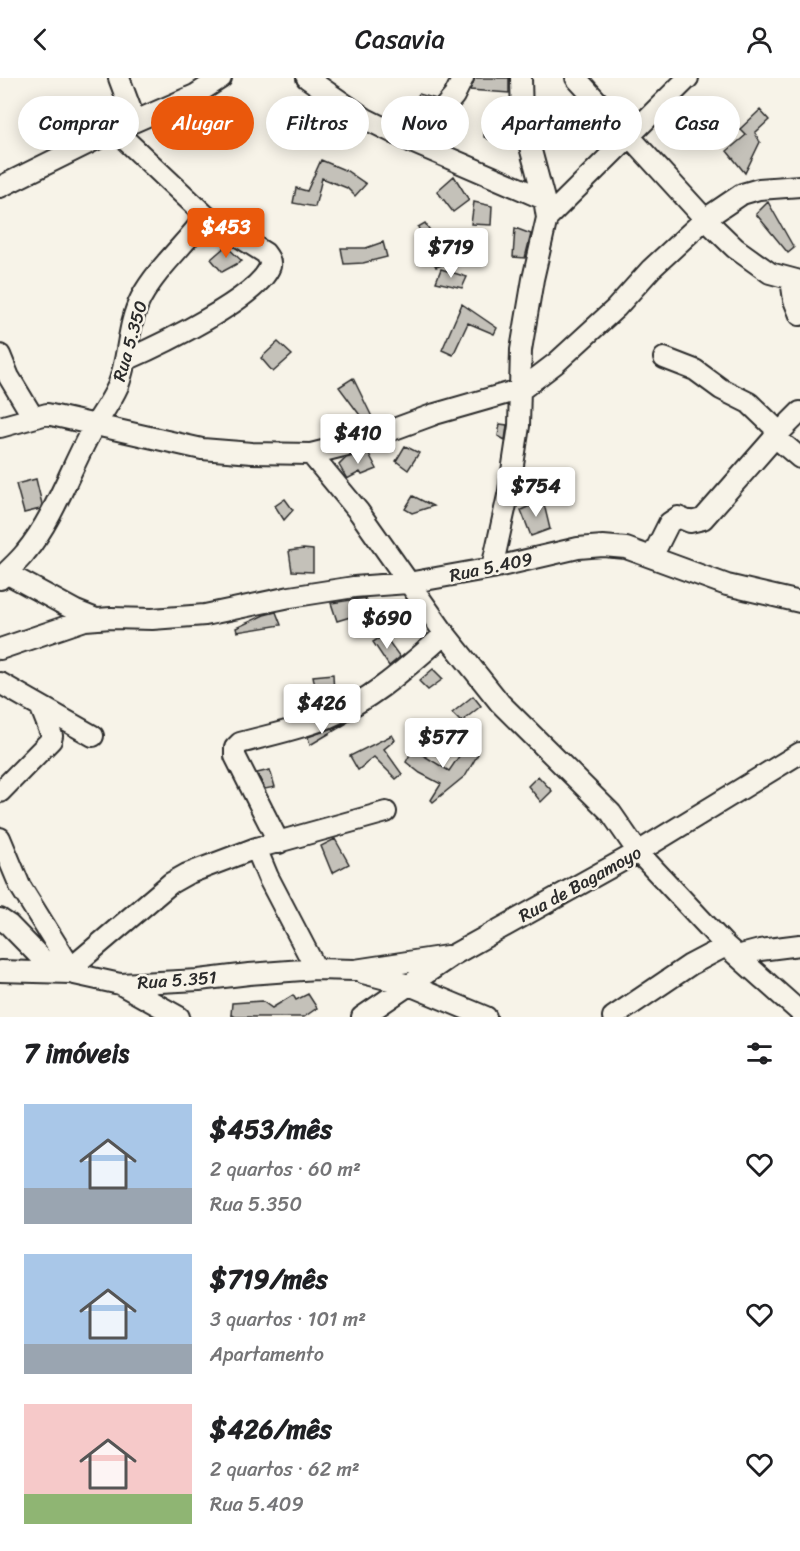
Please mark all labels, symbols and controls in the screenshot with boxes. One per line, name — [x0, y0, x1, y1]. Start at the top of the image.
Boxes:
text: Casavia — [355, 15, 445, 63]
icon: back — [24, 23, 57, 56]
icon: person — [743, 23, 776, 56]
chip: Comprar — [18, 96, 139, 150]
chip: Alugar — [151, 96, 254, 150]
chip: Filtros — [266, 96, 369, 150]
chip: Novo — [381, 96, 469, 150]
chip: Apartamento — [481, 96, 642, 150]
chip: Casa — [654, 96, 740, 150]
pin: $453 — [190, 208, 262, 259]
text: $453 — [201, 210, 251, 245]
pin: $719 — [415, 228, 487, 279]
text: $719 — [428, 230, 474, 265]
street label: Rua 5.350 — [103, 297, 157, 385]
pin: $410 — [322, 414, 394, 465]
text: $410 — [334, 416, 382, 451]
pin: $754 — [500, 467, 572, 518]
text: $754 — [511, 469, 561, 504]
street label: Rua 5.409 — [446, 543, 536, 591]
pin: $690 — [351, 599, 423, 650]
text: $690 — [362, 601, 412, 636]
pin: $426 — [286, 684, 358, 735]
text: $426 — [298, 686, 346, 721]
pin: $577 — [407, 718, 479, 769]
text: $577 — [419, 720, 467, 755]
street label: Rua de Bagamoyo — [512, 837, 648, 931]
street label: Rua 5.351 — [136, 961, 218, 999]
text: 7 imóveis — [24, 1030, 129, 1076]
icon: filters — [743, 1037, 776, 1070]
text: $453/mês — [210, 1106, 332, 1152]
icon: home — [72, 1128, 144, 1200]
icon: heart — [743, 1148, 776, 1181]
text: 2 quartos · 60 m² — [210, 1152, 361, 1187]
text: Rua 5.350 — [210, 1187, 302, 1222]
text: $719/mês — [210, 1256, 328, 1302]
icon: home — [72, 1278, 144, 1350]
icon: heart — [743, 1298, 776, 1331]
text: 3 quartos · 101 m² — [210, 1302, 366, 1337]
text: Apartamento — [210, 1337, 324, 1372]
text: $426/mês — [210, 1406, 332, 1452]
icon: home — [72, 1428, 144, 1500]
icon: heart — [743, 1448, 776, 1481]
text: 2 quartos · 62 m² — [210, 1452, 360, 1487]
text: Rua 5.409 — [210, 1487, 304, 1522]

